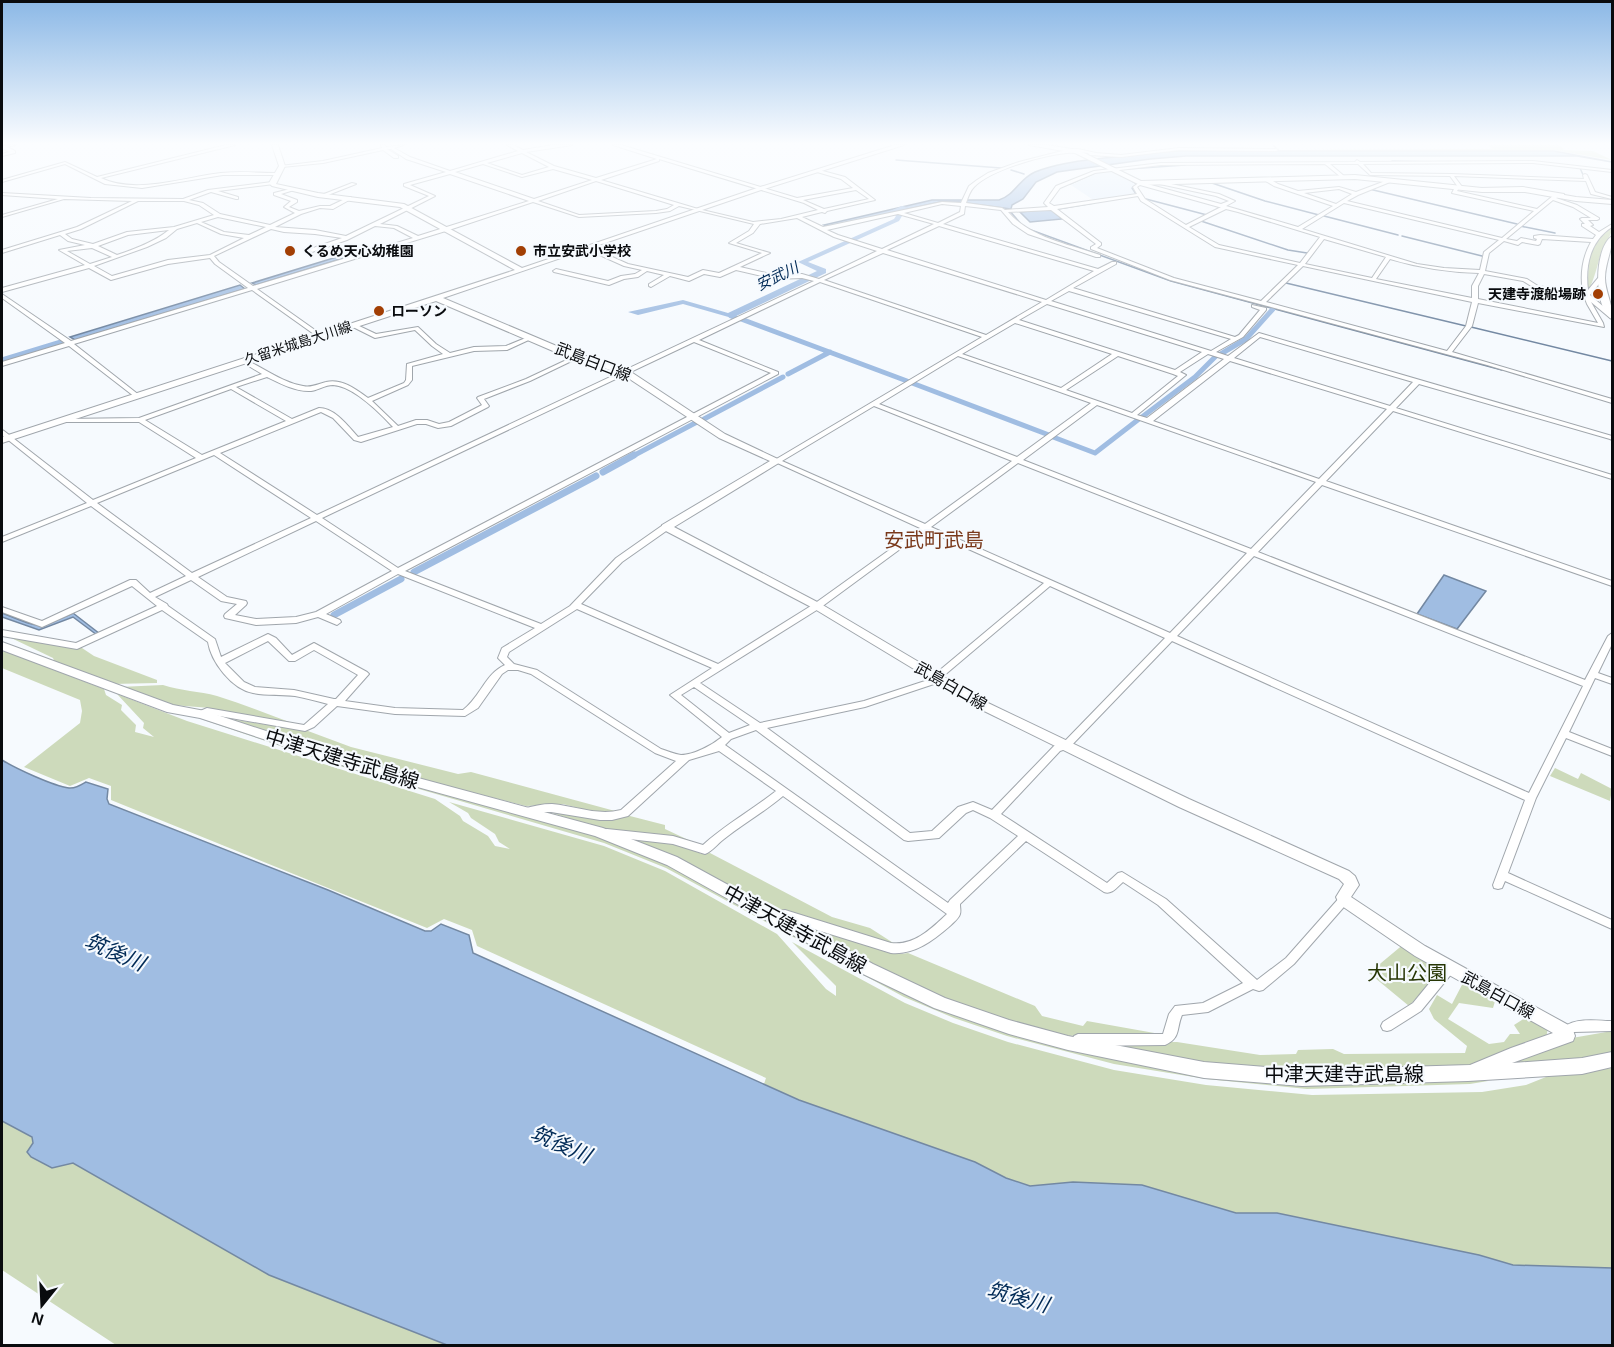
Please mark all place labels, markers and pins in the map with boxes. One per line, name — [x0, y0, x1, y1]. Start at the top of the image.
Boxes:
place label: くるめ天心幼稚園 — [302, 243, 414, 259]
place label: 市立安武小学校 — [533, 243, 631, 259]
marker: くるめ天心幼稚園 — [283, 244, 297, 258]
marker: 市立安武小学校 — [514, 244, 528, 258]
place label: 天建寺渡船場跡 — [1488, 286, 1586, 302]
marker: 天建寺渡船場跡 — [1591, 287, 1605, 301]
place label: ローソン — [391, 303, 447, 319]
marker: ローソン — [372, 304, 386, 318]

